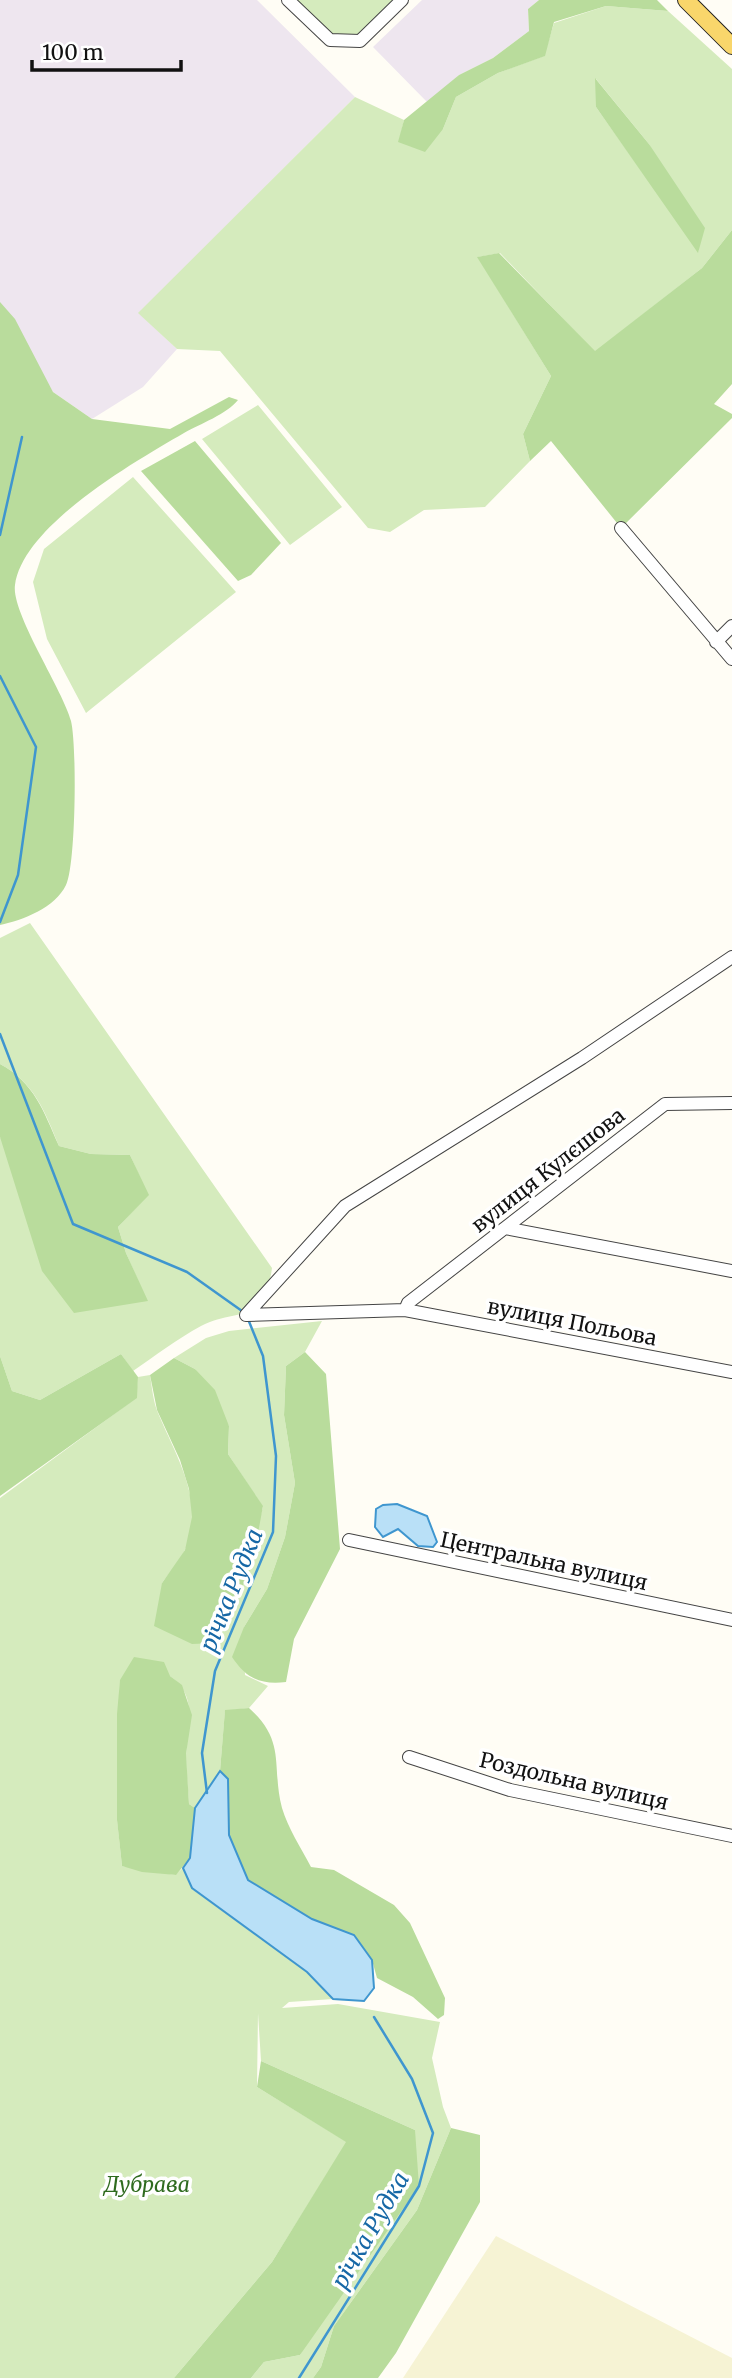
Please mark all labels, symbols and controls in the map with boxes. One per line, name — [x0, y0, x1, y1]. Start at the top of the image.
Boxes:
scale bar — [32, 28, 180, 72]
text: 100 m — [42, 39, 104, 66]
street label: вулиця Кулєшова — [466, 1102, 630, 1238]
street label: вулиця Польова — [485, 1292, 659, 1352]
water label: річка Рудка — [193, 1524, 269, 1656]
street label: Центральна вулиця — [438, 1526, 650, 1596]
street label: Роздольна вулиця — [477, 1746, 671, 1816]
water label: річка Рудка — [325, 2167, 415, 2293]
park label: Дубрава — [102, 2171, 190, 2198]

